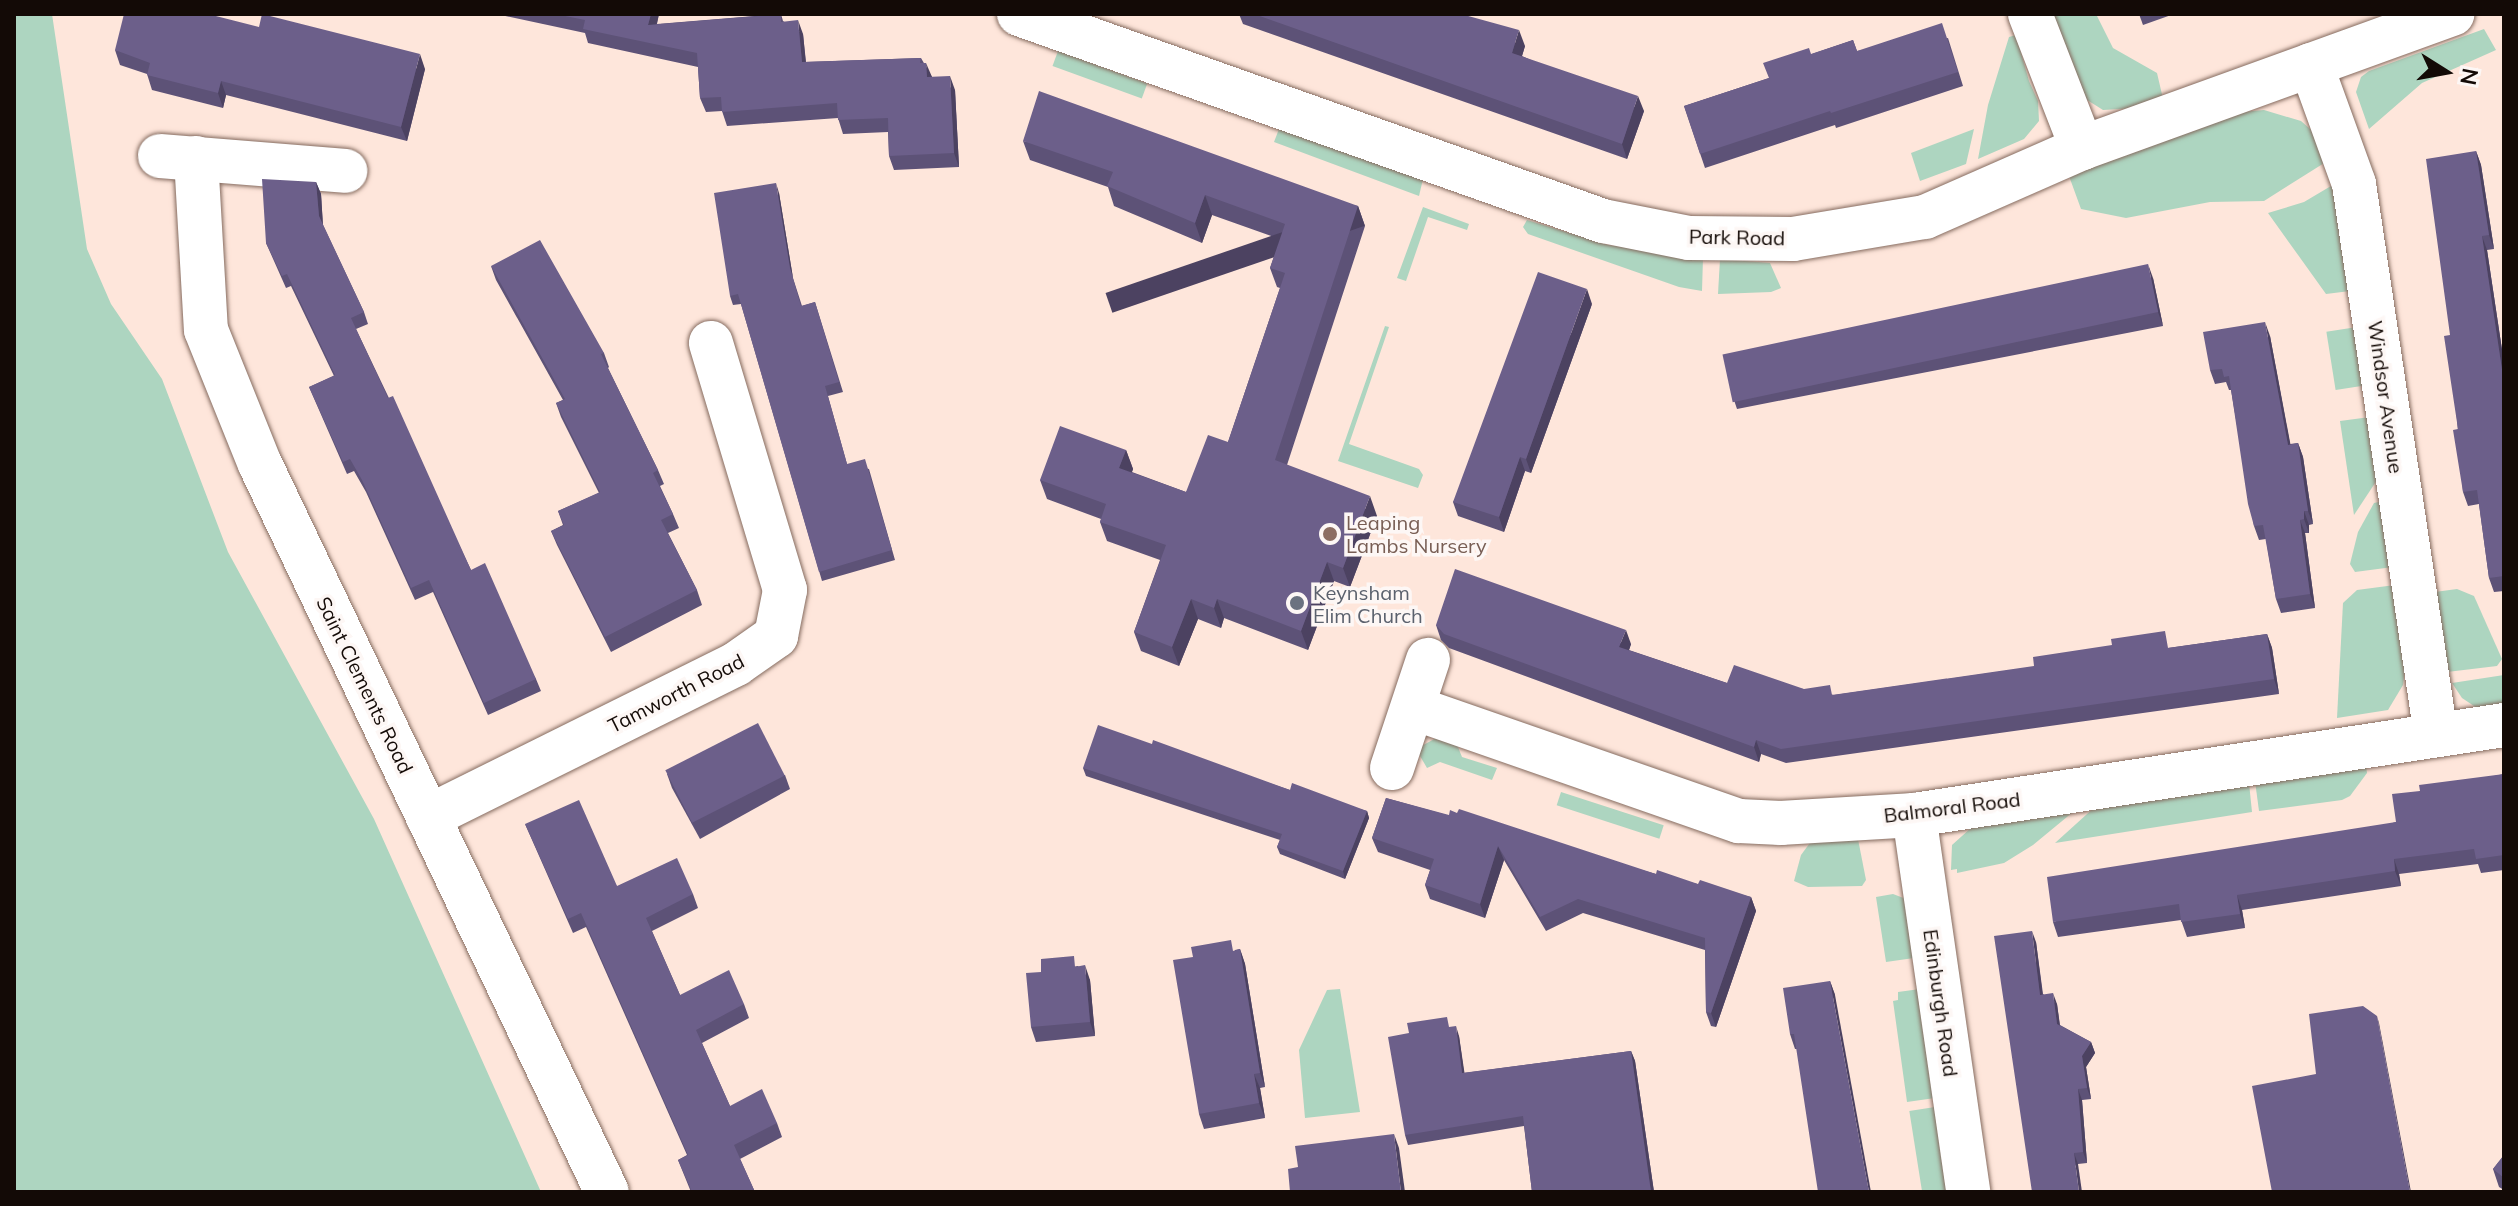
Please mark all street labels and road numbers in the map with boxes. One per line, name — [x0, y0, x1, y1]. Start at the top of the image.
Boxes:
street label: Park Road — [1689, 224, 1785, 250]
street label: Windsor Avenue — [2363, 319, 2409, 475]
street label: Saint Clements Road — [312, 593, 418, 777]
street label: Tamworth Road — [604, 648, 748, 738]
street label: Balmoral Road — [1882, 787, 2022, 827]
street label: Edinburgh Road — [1919, 928, 1963, 1078]

